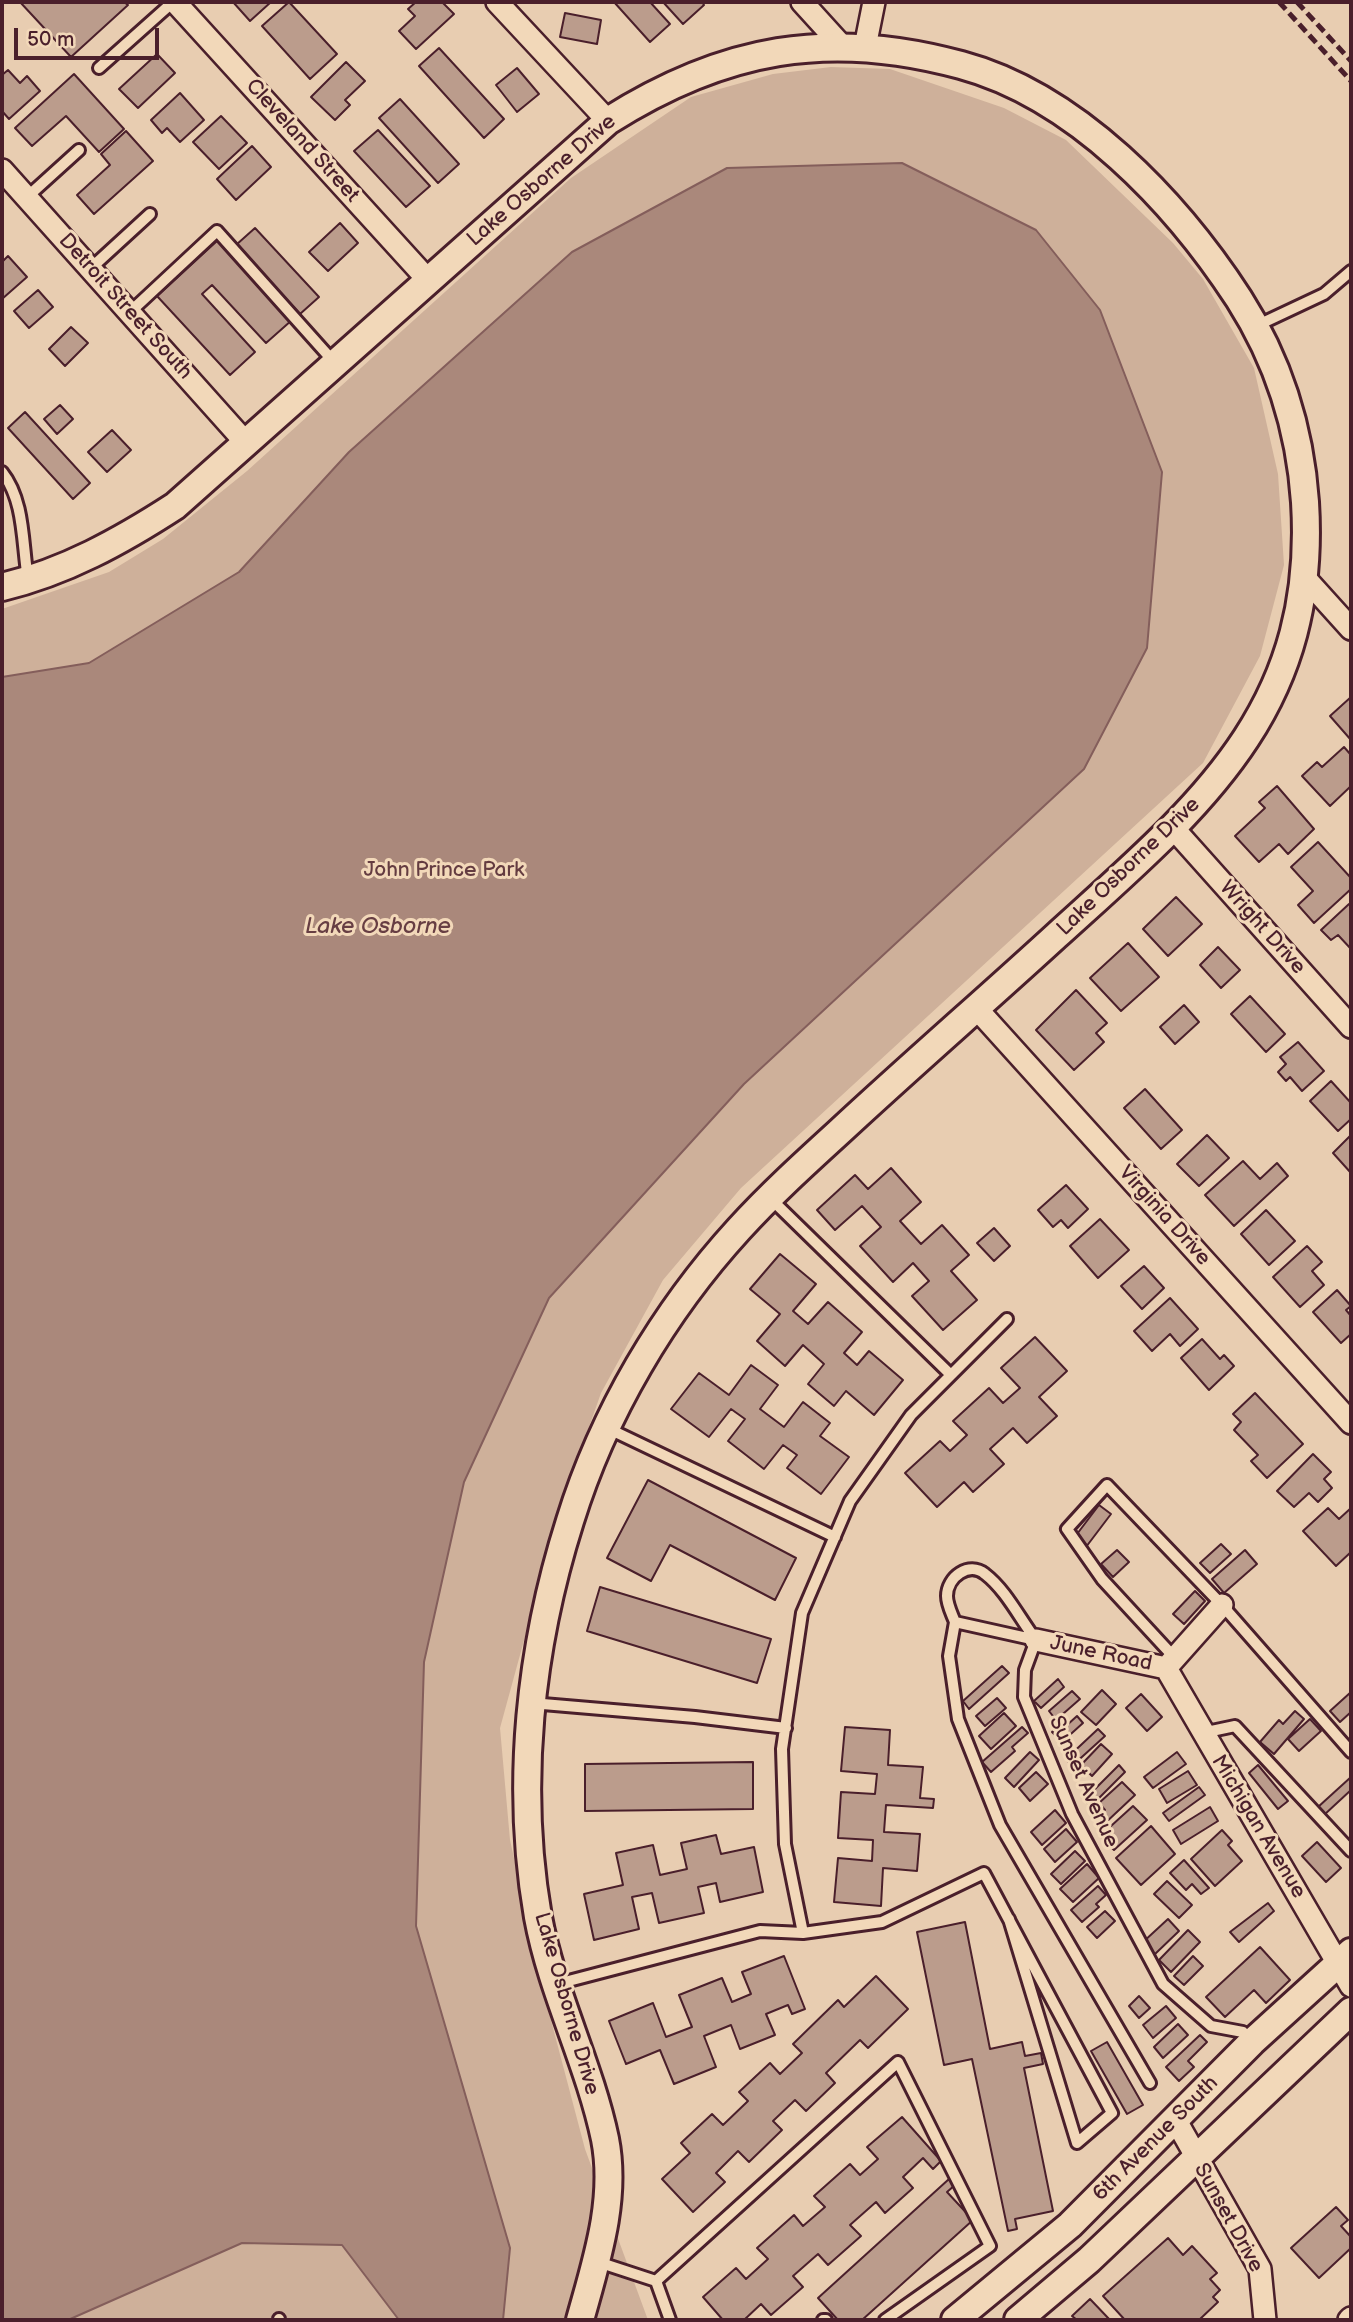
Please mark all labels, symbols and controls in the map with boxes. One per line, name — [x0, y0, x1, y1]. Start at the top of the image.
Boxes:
scale bar — [18, 14, 163, 58]
text: 50 m — [27, 27, 74, 52]
street label: Cleveland Street — [240, 74, 364, 208]
street label: Lake Osborne Drive — [463, 110, 621, 252]
street label: Detroit Street South — [53, 229, 197, 385]
street label: Lake Osborne Drive — [1052, 792, 1206, 942]
park label: John Prince Park — [364, 858, 524, 884]
street label: Wright Drive — [1214, 876, 1310, 980]
water label: Lake Osborne — [305, 913, 451, 941]
street label: Virginia Drive — [1113, 1161, 1215, 1271]
street label: June Road — [1048, 1631, 1154, 1677]
street label: Sunset Avenue — [1043, 1712, 1123, 1852]
street label: Michigan Avenue — [1205, 1751, 1311, 1903]
street label: Lake Osborne Drive — [528, 1910, 604, 2098]
street label: 6th Avenue South — [1088, 2071, 1224, 2207]
street label: Sunset Drive — [1188, 2159, 1268, 2277]

